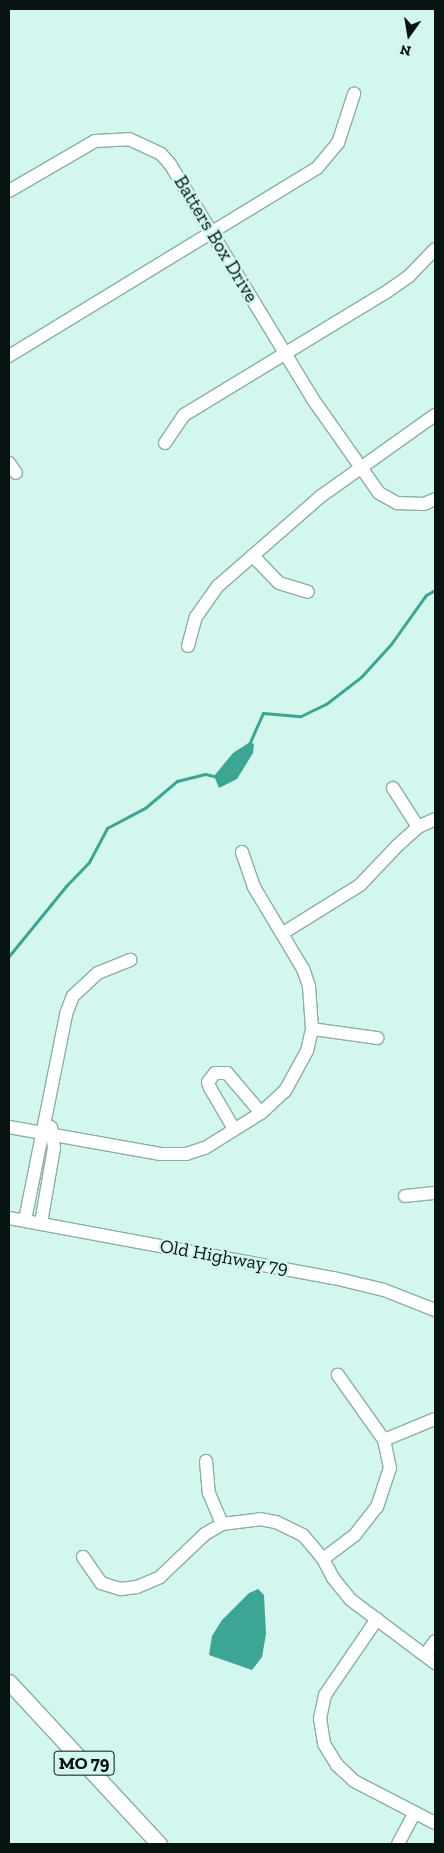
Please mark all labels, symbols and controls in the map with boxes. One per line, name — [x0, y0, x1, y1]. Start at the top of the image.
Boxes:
north arrow — [384, 10, 434, 60]
text: N — [398, 41, 413, 60]
street label: Batters Box Drive — [169, 171, 263, 307]
street label: Old Highway 79 — [158, 1234, 290, 1280]
road number: MO 79 — [53, 1748, 115, 1779]

